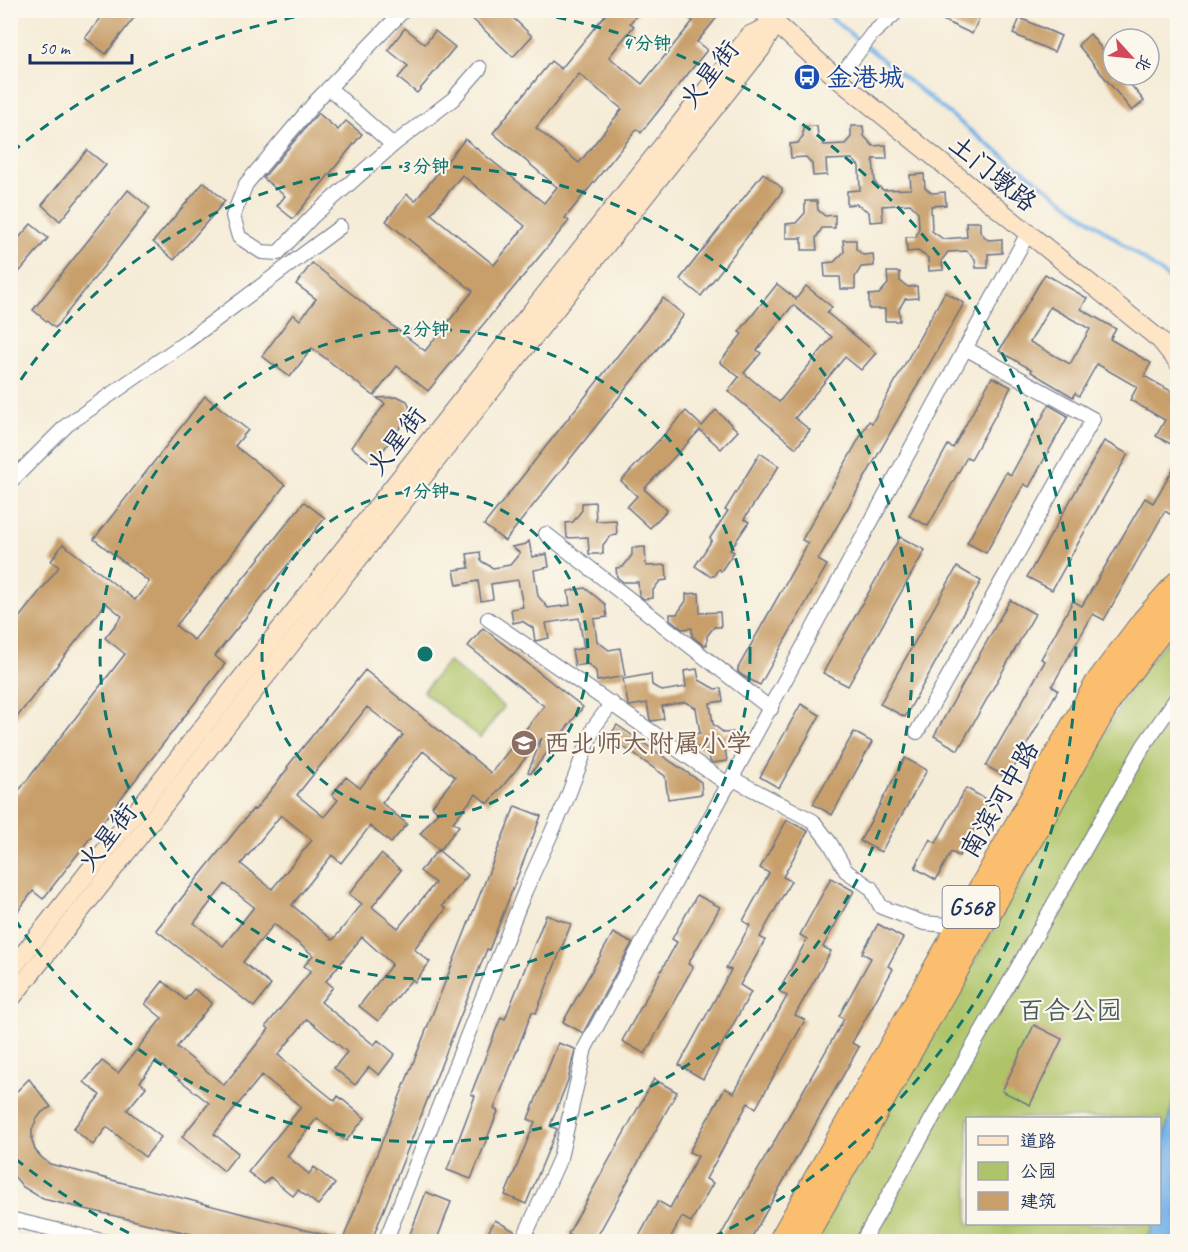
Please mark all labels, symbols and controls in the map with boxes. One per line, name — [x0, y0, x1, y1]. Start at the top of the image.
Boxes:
scale bar — [30, 27, 132, 65]
north arrow — [1101, 27, 1161, 87]
text: 4 分钟 — [623, 32, 671, 54]
street label: 火星街 — [672, 33, 746, 115]
text: 50 m — [39, 37, 72, 59]
text: 北 — [1131, 52, 1156, 75]
place label: 金港城 — [826, 61, 904, 94]
bus stop icon: 金港城 — [792, 62, 822, 92]
street label: 土门墩路 — [942, 128, 1043, 219]
text: 3 分钟 — [401, 155, 449, 177]
text: 2 分钟 — [401, 318, 449, 340]
street label: 火星街 — [359, 400, 433, 482]
text: 1 分钟 — [401, 480, 449, 502]
centre of rings — [415, 644, 435, 664]
place label: 西北师大附属小学 — [544, 727, 752, 760]
school or university icon: 西北师大附属小学 — [509, 728, 539, 758]
street label: 南滨河中路 — [953, 735, 1046, 864]
street label: 火星街 — [70, 796, 144, 878]
road number: G568 — [942, 886, 1000, 928]
park label: 百合公园 — [1018, 994, 1122, 1027]
legend — [966, 1117, 1161, 1225]
text: 道路 — [1020, 1130, 1056, 1152]
text: 公园 — [1020, 1160, 1056, 1182]
text: 建筑 — [1020, 1190, 1056, 1212]

